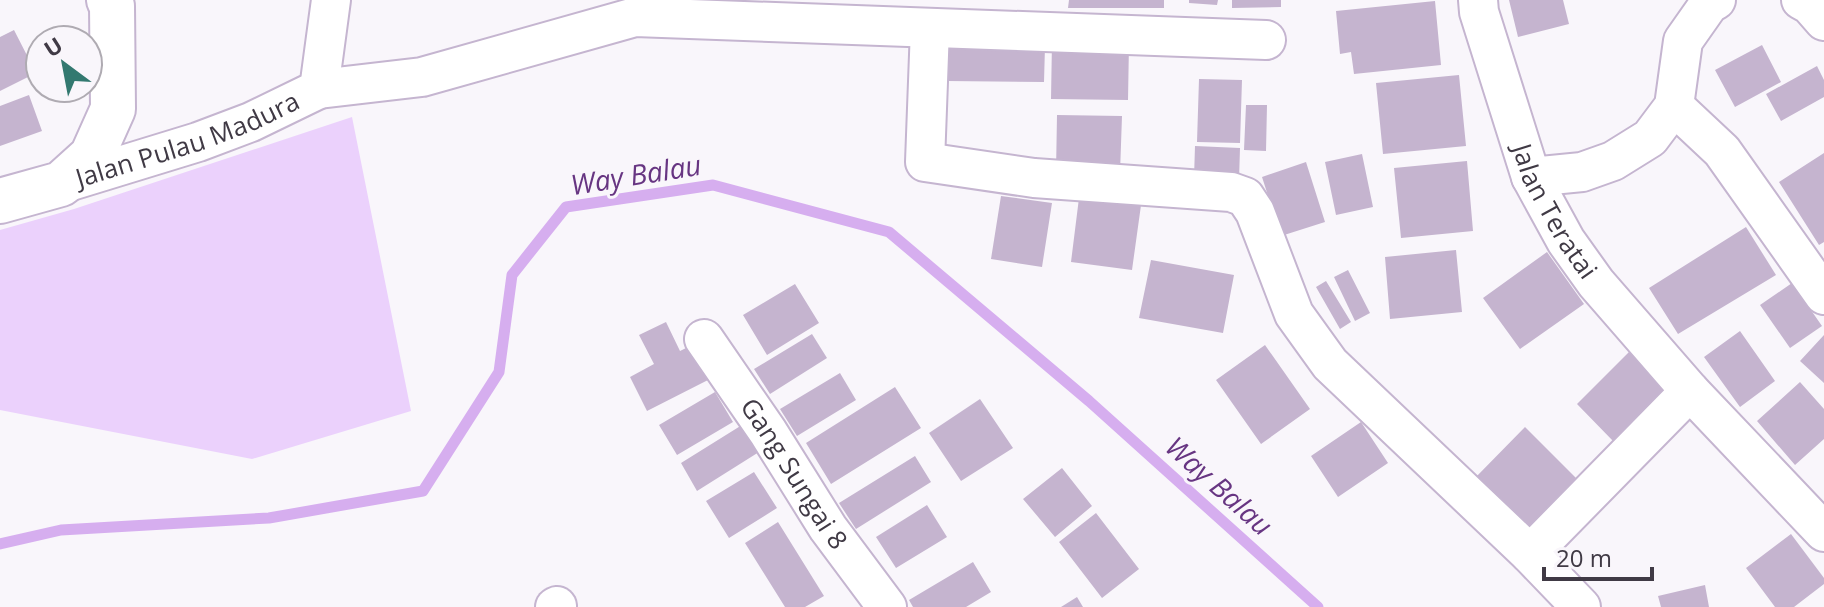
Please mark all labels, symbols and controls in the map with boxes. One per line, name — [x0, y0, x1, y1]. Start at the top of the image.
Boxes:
north arrow — [24, 24, 104, 104]
text: U — [38, 29, 68, 63]
street label: Jalan Pulau Madura — [68, 82, 305, 196]
street label: Jalan Teratai — [1504, 136, 1606, 286]
water label: Way Balau — [568, 145, 704, 203]
street label: Gang Sungai 8 — [733, 390, 857, 556]
water label: Way Balau — [1158, 427, 1281, 543]
scale bar — [1544, 531, 1652, 581]
text: 20 m — [1556, 541, 1612, 574]

